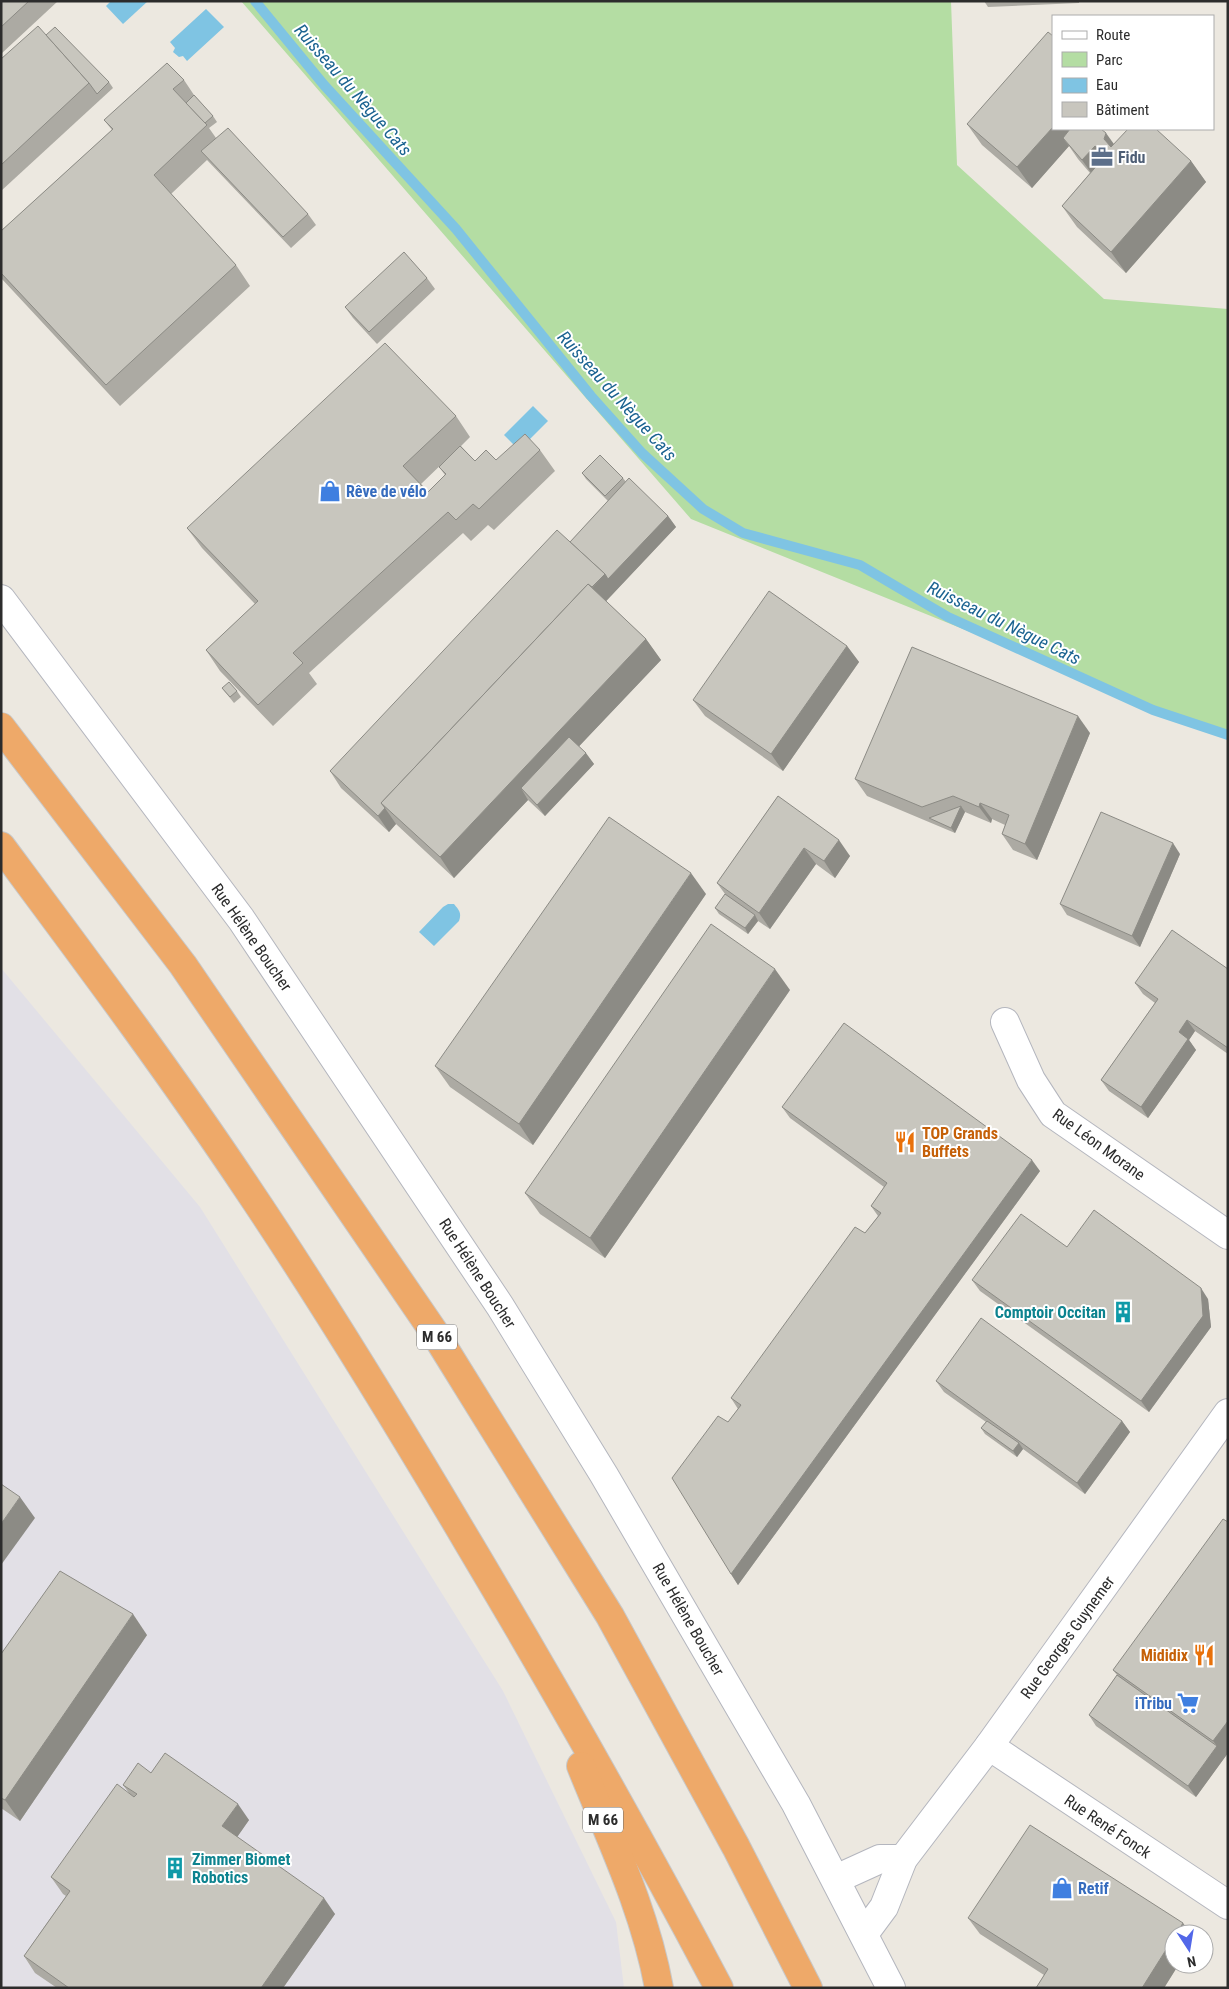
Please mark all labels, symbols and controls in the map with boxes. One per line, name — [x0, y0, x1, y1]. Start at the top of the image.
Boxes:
legend — [1052, 15, 1214, 130]
water label: Ruisseau du Nègue Cats — [290, 20, 416, 160]
text: Route — [1096, 26, 1130, 44]
text: Parc — [1096, 51, 1123, 69]
text: Eau — [1096, 76, 1118, 94]
text: Bâtiment — [1096, 101, 1149, 119]
office icon: Fidu — [1089, 144, 1115, 170]
place label: Fidu — [1118, 148, 1146, 167]
water label: Ruisseau du Nègue Cats — [553, 326, 681, 465]
shop icon: Rêve de vélo — [317, 478, 343, 504]
place label: Rêve de vélo — [346, 482, 427, 501]
water label: Ruisseau du Nègue Cats — [924, 576, 1084, 669]
street label: Rue Hélène Boucher — [207, 880, 296, 995]
street label: Rue Léon Morane — [1049, 1105, 1149, 1184]
place label: TOP Grands Buffets — [922, 1124, 998, 1161]
restaurant icon: TOP Grands Buffets — [892, 1129, 918, 1155]
street label: Rue Hélène Boucher — [435, 1215, 520, 1332]
building icon: Comptoir Occitan — [1110, 1299, 1136, 1325]
place label: Comptoir Occitan — [995, 1303, 1106, 1322]
road number: M 66 — [417, 1324, 457, 1350]
street label: Rue Hélène Boucher — [649, 1560, 729, 1679]
street label: Rue Georges Guynemer — [1017, 1572, 1118, 1702]
restaurant icon: Mididix — [1191, 1642, 1217, 1668]
place label: Mididix — [1141, 1646, 1189, 1665]
supermarket icon: iTribu — [1175, 1690, 1201, 1716]
place label: iTribu — [1135, 1694, 1172, 1713]
street label: Rue René Fonck — [1061, 1791, 1155, 1863]
road number: M 66 — [583, 1808, 623, 1832]
place label: Zimmer Biomet Robotics — [192, 1850, 290, 1887]
building icon: Zimmer Biomet Robotics — [162, 1855, 188, 1881]
shop icon: Retif — [1049, 1875, 1075, 1901]
place label: Retif — [1078, 1879, 1109, 1898]
north arrow — [1164, 1924, 1214, 1974]
text: N — [1186, 1953, 1198, 1970]

